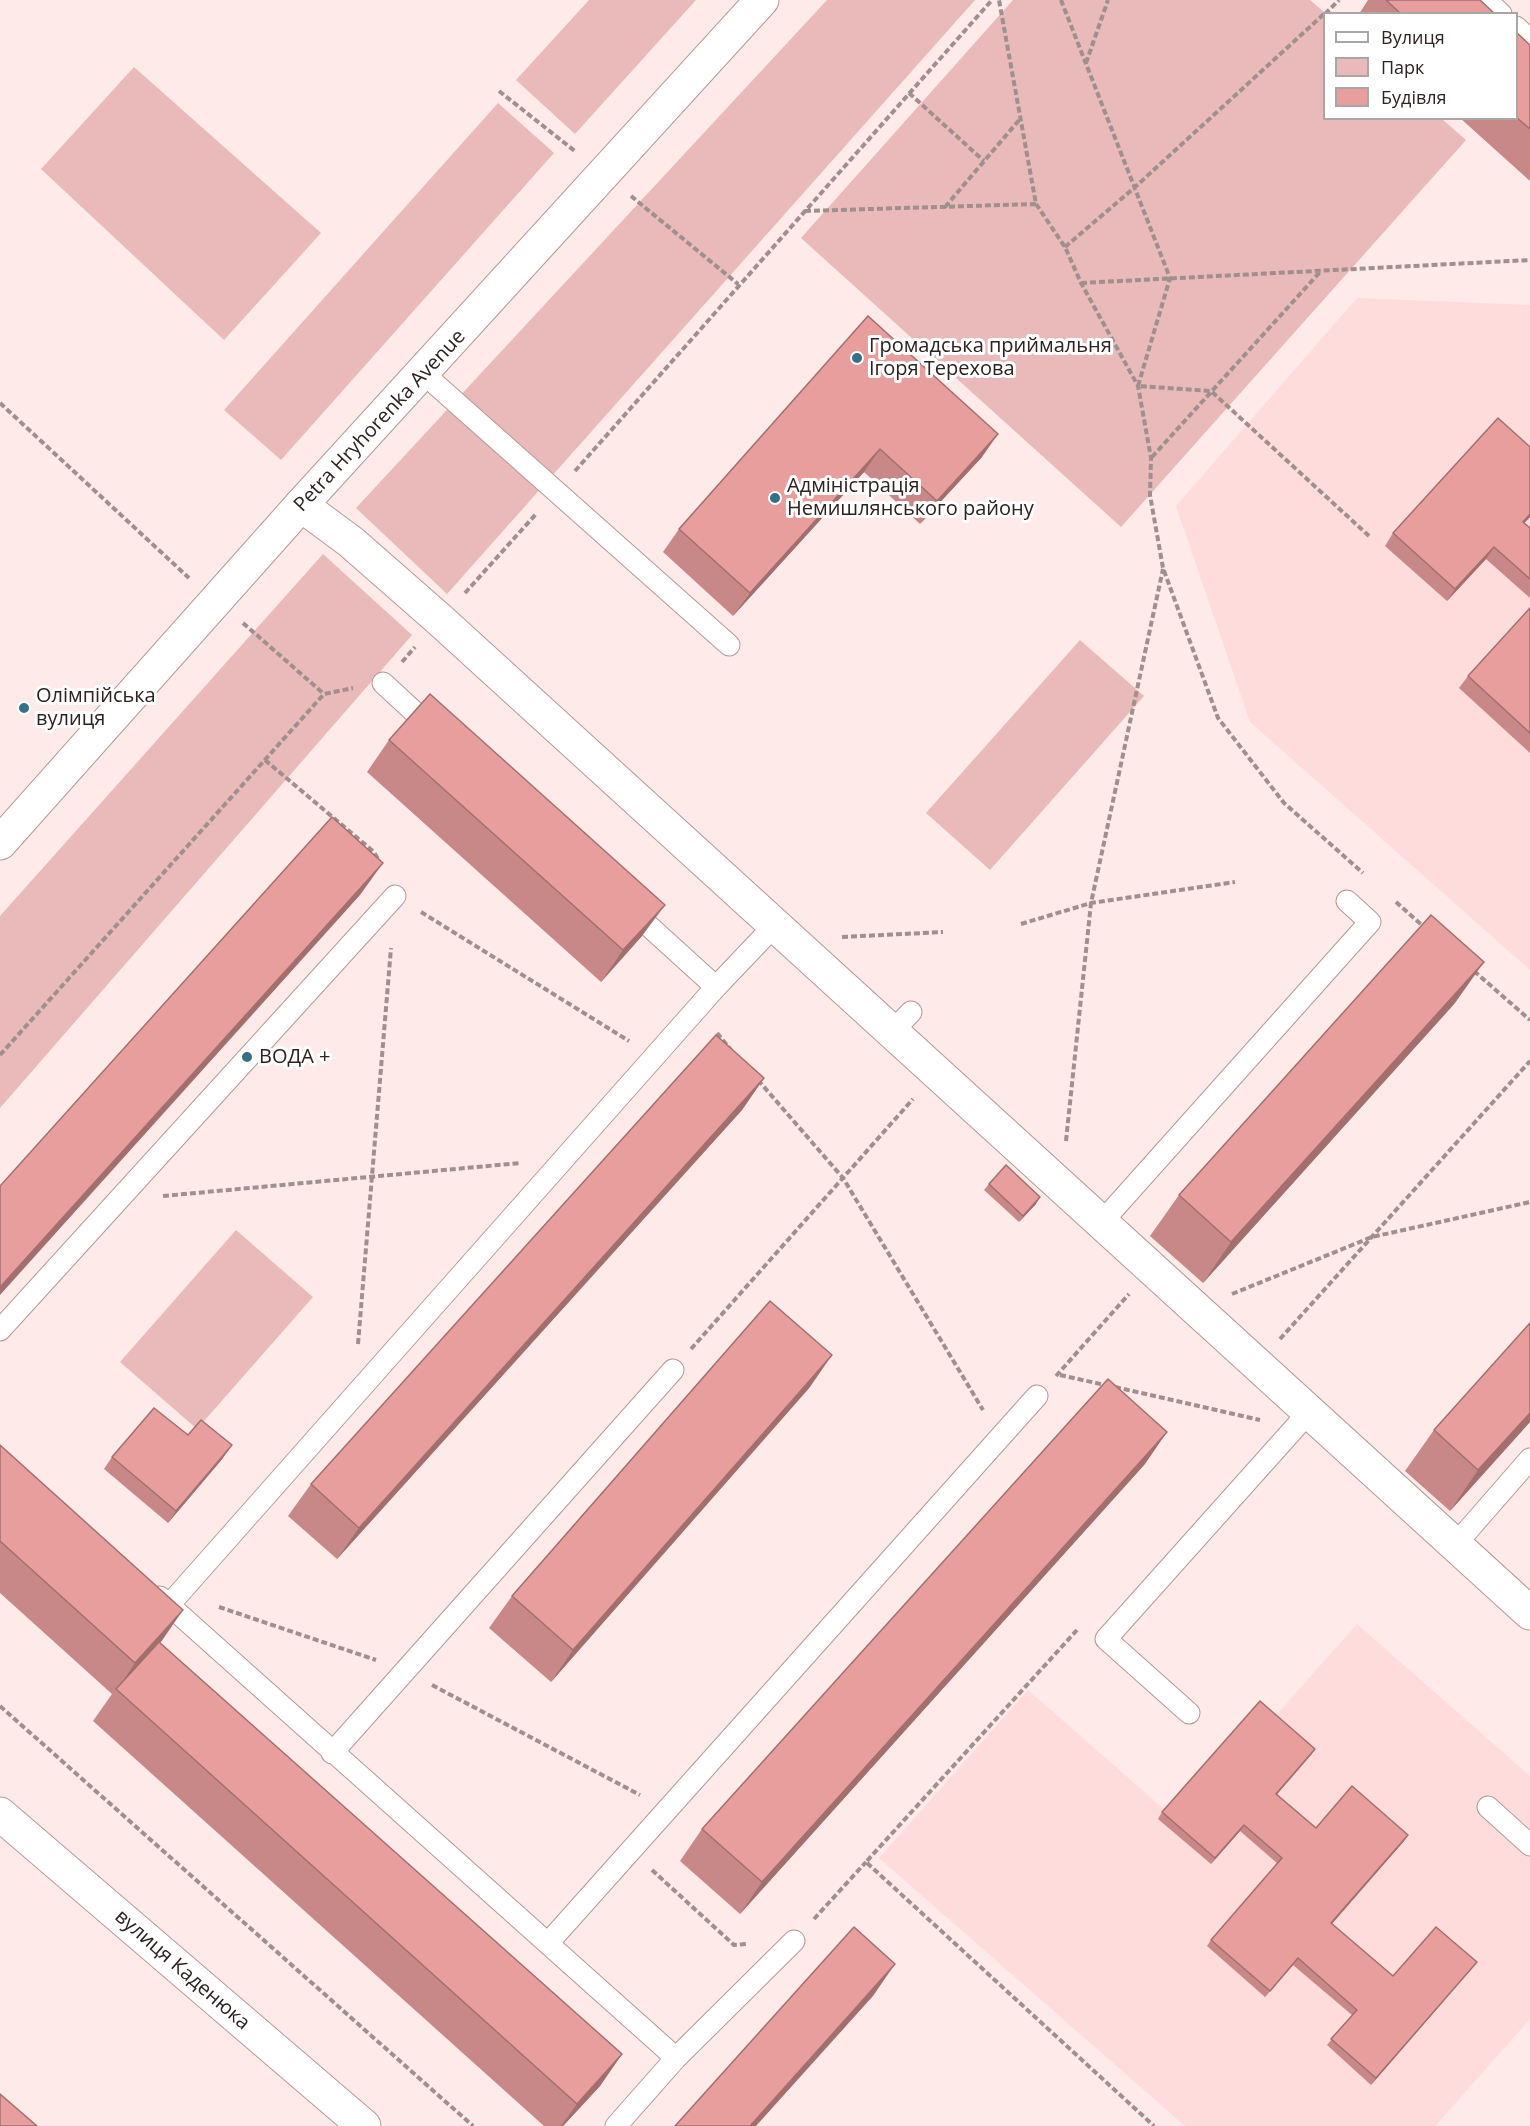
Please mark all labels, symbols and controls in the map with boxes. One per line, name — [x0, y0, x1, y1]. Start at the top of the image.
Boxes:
legend — [1323, 12, 1518, 120]
text: Вулиця — [1381, 25, 1445, 49]
text: Парк — [1381, 55, 1424, 79]
text: Будівля — [1381, 85, 1447, 109]
street label: Petra Hryhorenka Аvenue — [289, 325, 471, 517]
place label: Громадська приймальня Ігоря Терехова — [869, 334, 1112, 381]
marker: Громадська приймальня Ігоря Терехова — [850, 351, 864, 365]
place label: Адміністрація Немишлянського району — [787, 474, 1034, 521]
marker: Адміністрація Немишлянського району — [768, 491, 782, 505]
place label: Олімпійська вулиця — [36, 684, 156, 731]
marker: Олімпійська вулиця — [17, 701, 31, 715]
place label: ВОДА + — [259, 1045, 330, 1069]
marker: ВОДА + — [240, 1050, 254, 1064]
street label: вулиця Каденюка — [110, 1905, 254, 2035]

